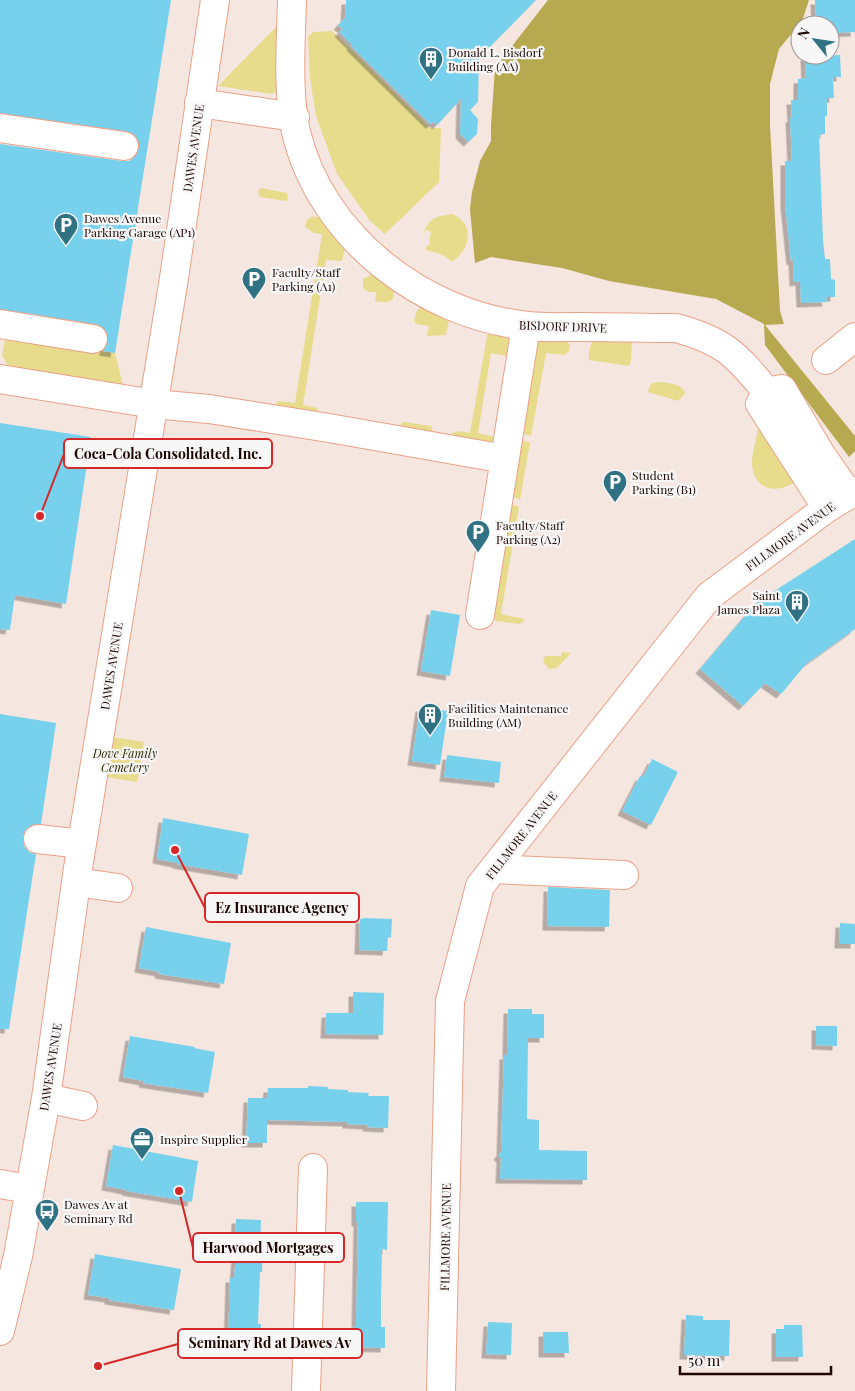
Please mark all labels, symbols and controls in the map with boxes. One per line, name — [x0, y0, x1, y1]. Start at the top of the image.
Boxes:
north arrow — [790, 15, 840, 65]
text: N — [793, 24, 814, 42]
place label: Donald L. Bisdorf Building (AA) — [448, 44, 543, 74]
building icon: Donald L. Bisdorf Building (AA) — [418, 46, 444, 80]
street label: DAWES AVENUE — [179, 103, 207, 193]
place label: Dawes Avenue Parking Garage (AP1) — [84, 210, 195, 240]
parking icon: Dawes Avenue Parking Garage (AP1) — [53, 212, 79, 246]
place label: Faculty/Staff Parking (A1) — [272, 264, 341, 294]
parking icon: Faculty/Staff Parking (A1) — [241, 266, 267, 300]
street label: BISDORF DRIVE — [519, 316, 607, 336]
callout: Coca-Cola Consolidated, Inc. — [64, 439, 272, 468]
text: Coca-Cola Consolidated, Inc. — [74, 444, 262, 463]
place label: Student Parking (B1) — [632, 467, 696, 497]
parking icon: Student Parking (B1) — [602, 469, 628, 503]
street label: FILLMORE AVENUE — [742, 498, 838, 574]
place label: Faculty/Staff Parking (A2) — [496, 517, 565, 547]
parking icon: Faculty/Staff Parking (A2) — [465, 519, 491, 553]
place label: Saint James Plaza — [716, 587, 781, 617]
building icon: Saint James Plaza — [784, 589, 810, 623]
street label: DAWES AVENUE — [96, 621, 126, 711]
place label: Facilities Maintenance Building (AM) — [448, 700, 569, 730]
building icon: Facilities Maintenance Building (AM) — [417, 702, 443, 736]
park label: Dove Family Cemetery — [92, 745, 157, 775]
street label: FILLMORE AVENUE — [482, 788, 560, 882]
callout: Ez Insurance Agency — [205, 893, 359, 922]
text: Ez Insurance Agency — [215, 898, 349, 917]
street label: DAWES AVENUE — [35, 1022, 65, 1112]
office icon: Inspire Supplier — [129, 1126, 155, 1160]
place label: Inspire Supplier — [160, 1131, 248, 1147]
street label: FILLMORE AVENUE — [436, 1183, 454, 1291]
place label: Dawes Av at Seminary Rd — [64, 1196, 133, 1226]
bus stop icon: Dawes Av at Seminary Rd — [34, 1198, 60, 1232]
callout: Harwood Mortgages — [193, 1233, 344, 1262]
text: Harwood Mortgages — [202, 1238, 334, 1257]
callout: Seminary Rd at Dawes Av — [178, 1329, 362, 1358]
text: Seminary Rd at Dawes Av — [189, 1333, 352, 1352]
scale bar — [680, 1344, 831, 1376]
text: 50 m — [688, 1350, 721, 1370]

